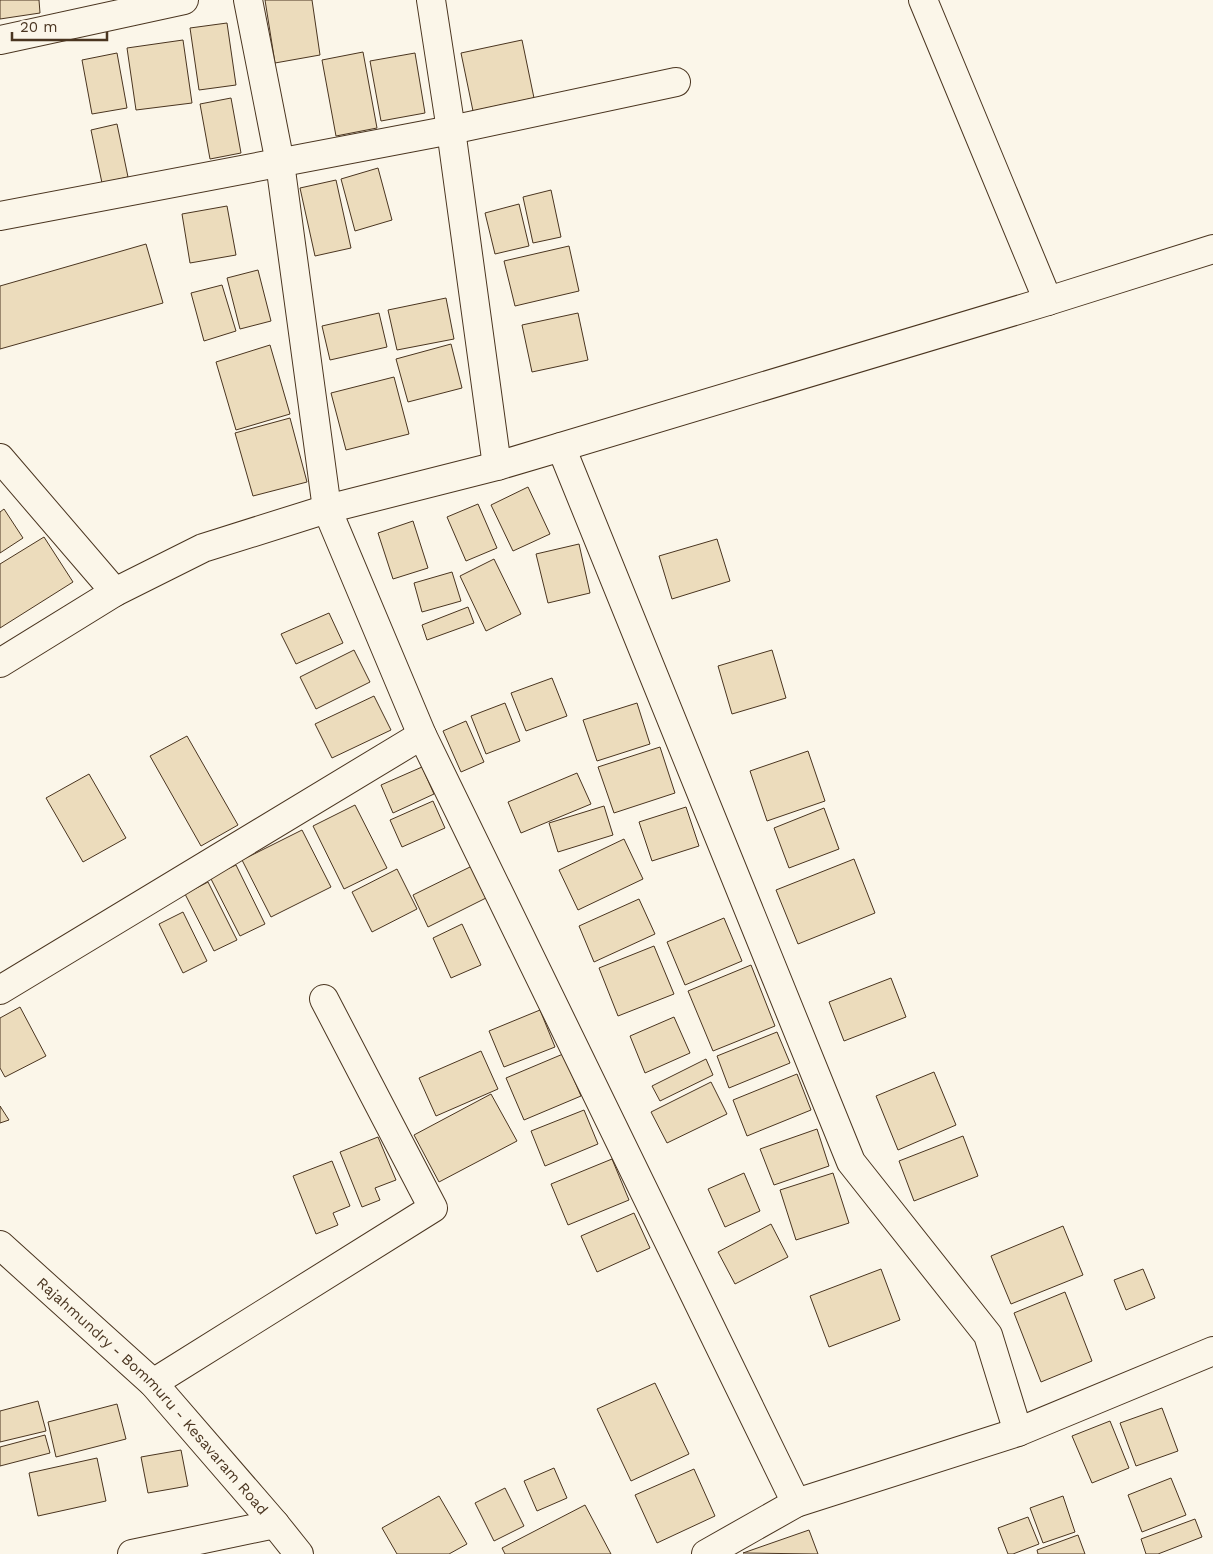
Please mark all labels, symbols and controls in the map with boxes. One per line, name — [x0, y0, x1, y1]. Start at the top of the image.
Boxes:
scale bar — [12, 10, 108, 42]
text: 20 m — [20, 18, 58, 36]
street label: Rajahmundry - Bommuru - Kesavaram Road — [33, 1274, 272, 1518]

